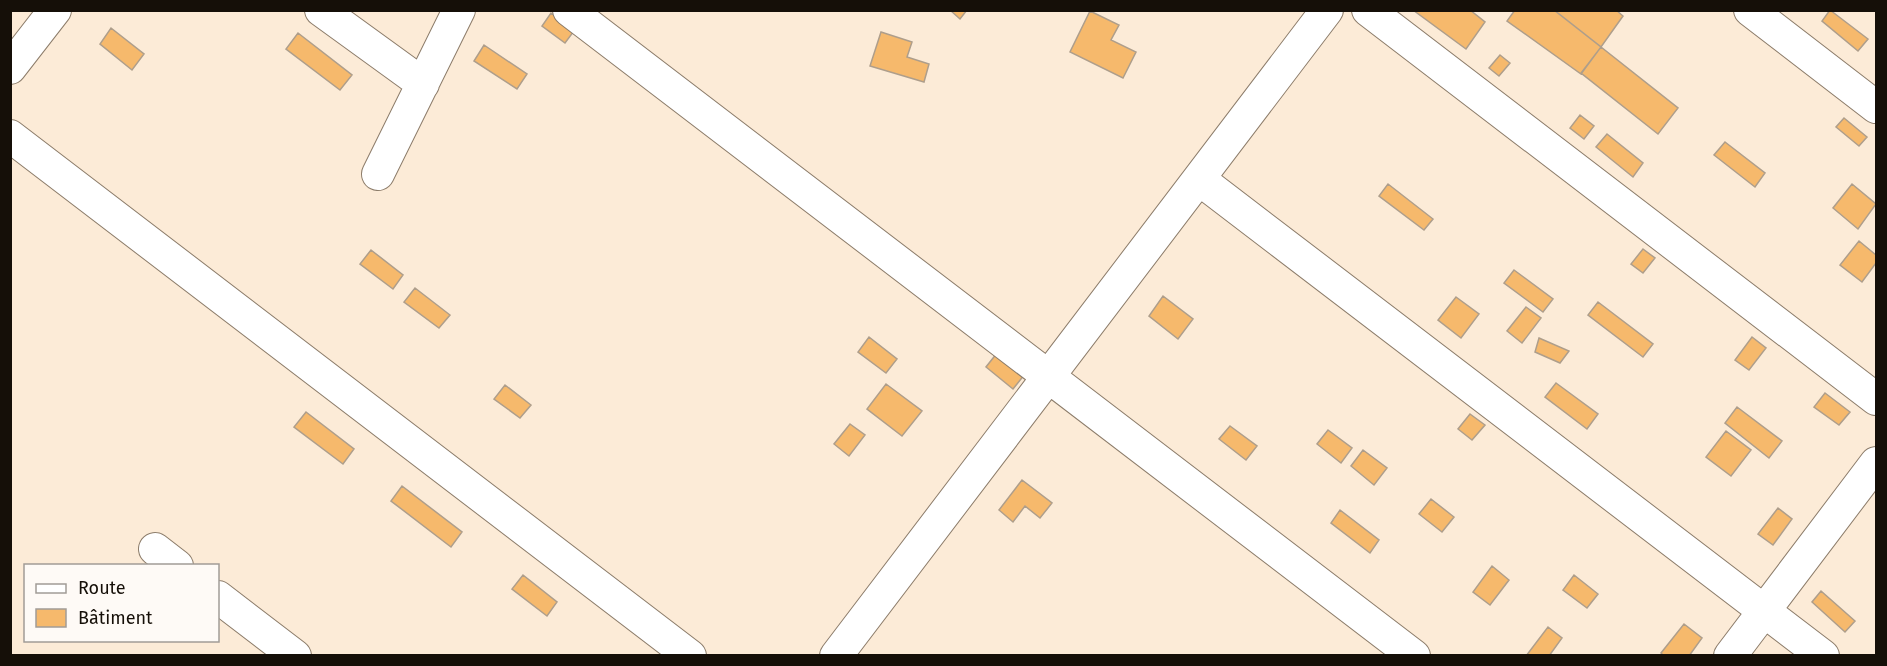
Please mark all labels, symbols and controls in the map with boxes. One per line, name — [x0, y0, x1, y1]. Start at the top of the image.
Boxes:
legend — [24, 564, 219, 642]
text: Route — [78, 577, 126, 599]
text: Bâtiment — [78, 607, 153, 629]

